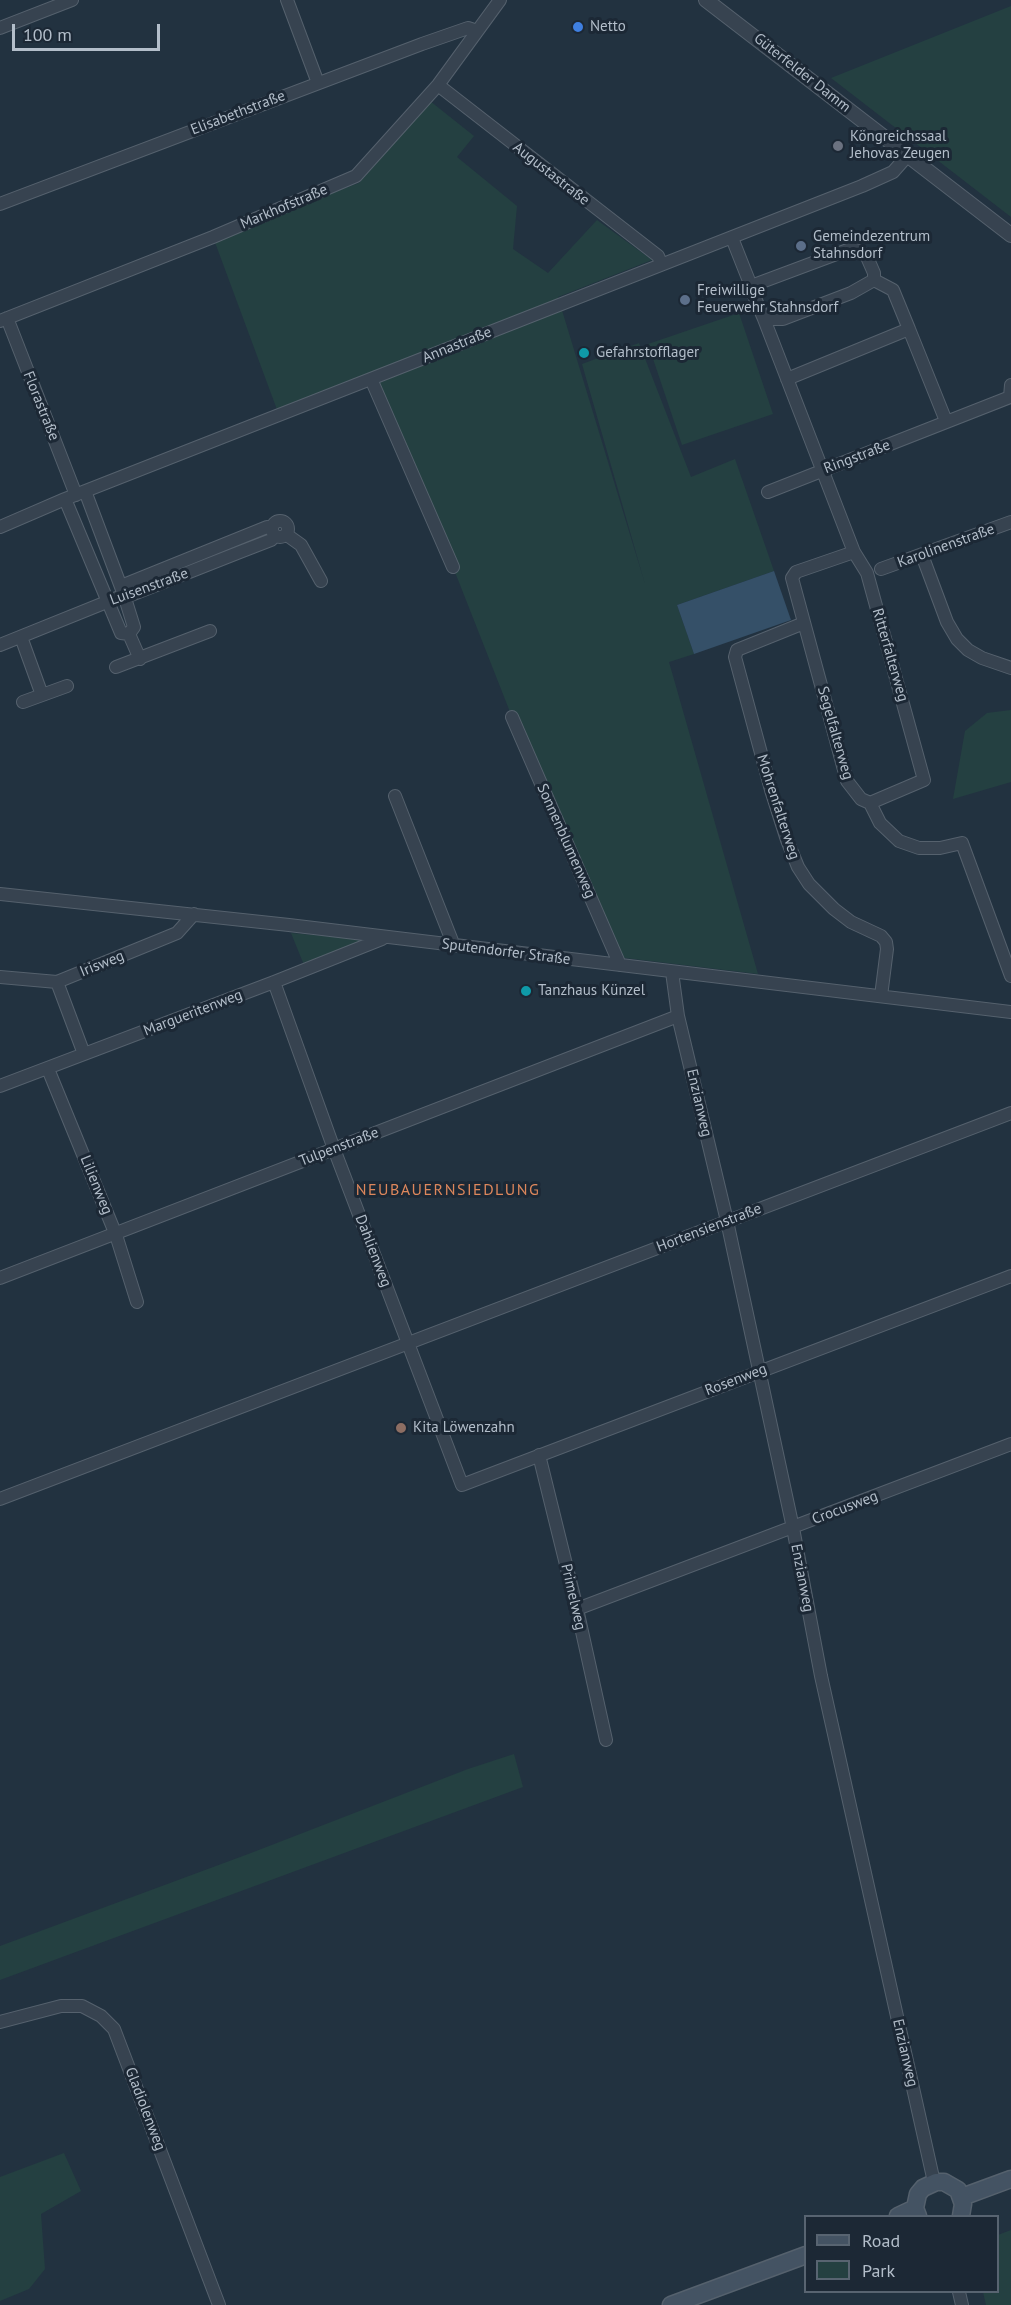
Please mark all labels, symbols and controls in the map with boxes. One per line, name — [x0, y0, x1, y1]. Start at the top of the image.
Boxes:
scale bar — [15, 12, 164, 50]
place label: Netto — [590, 18, 626, 36]
marker: Netto — [571, 20, 585, 34]
text: 100 m — [23, 23, 72, 46]
street label: Güterfelder Damm — [750, 30, 854, 116]
street label: Elisabethstraße — [188, 87, 288, 139]
place label: Köngreichssaal Jehovas Zeugen — [850, 128, 950, 163]
street label: Augustastraße — [509, 139, 593, 209]
marker: Köngreichssaal Jehovas Zeugen — [831, 139, 845, 153]
street label: Markhofstraße — [238, 181, 330, 233]
place label: Gemeindezentrum Stahnsdorf — [813, 228, 930, 263]
marker: Gemeindezentrum Stahnsdorf — [794, 239, 808, 253]
place label: Freiwillige Feuerwehr Stahnsdorf — [697, 282, 838, 317]
marker: Freiwillige Feuerwehr Stahnsdorf — [678, 293, 692, 307]
street label: Annastraße — [420, 323, 494, 367]
place label: Gefahrstofflager — [596, 344, 699, 362]
marker: Gefahrstofflager — [577, 346, 591, 360]
street label: Florastraße — [19, 369, 63, 443]
street label: Ringstraße — [821, 436, 893, 478]
street label: Karolinenstraße — [895, 520, 997, 572]
street label: Luisenstraße — [107, 564, 191, 610]
street label: Ritterfalterweg — [868, 606, 912, 704]
street label: Segelfalterweg — [813, 684, 857, 782]
street label: Mohrenfalterweg — [752, 752, 804, 862]
street label: Sonnenblumenweg — [533, 781, 599, 901]
street label: Sputendorfer Straße — [441, 935, 571, 969]
street label: Irisweg — [77, 947, 127, 981]
place label: Tanzhaus Künzel — [538, 982, 645, 1000]
marker: Tanzhaus Künzel — [519, 984, 533, 998]
street label: Margueritenweg — [141, 986, 245, 1040]
street label: Enzianweg — [682, 1067, 716, 1139]
street label: Tulpenstraße — [297, 1124, 381, 1170]
street label: Lilienweg — [76, 1153, 116, 1217]
district label: NEUBAUERNSIEDLUNG — [356, 1180, 540, 1200]
street label: Hortensienstraße — [654, 1200, 764, 1256]
street label: Dahlienweg — [351, 1212, 395, 1290]
street label: Rosenweg — [703, 1360, 769, 1400]
place label: Kita Löwenzahn — [413, 1419, 515, 1437]
marker: Kita Löwenzahn — [394, 1421, 408, 1435]
street label: Crocusweg — [810, 1487, 880, 1529]
street label: Enzianweg — [787, 1542, 817, 1614]
street label: Primelweg — [557, 1562, 589, 1632]
street label: Enzianweg — [888, 2017, 922, 2089]
street label: Gladiolenweg — [121, 2065, 169, 2153]
legend — [804, 2215, 999, 2293]
text: Road — [862, 2229, 900, 2252]
text: Park — [862, 2259, 895, 2282]

